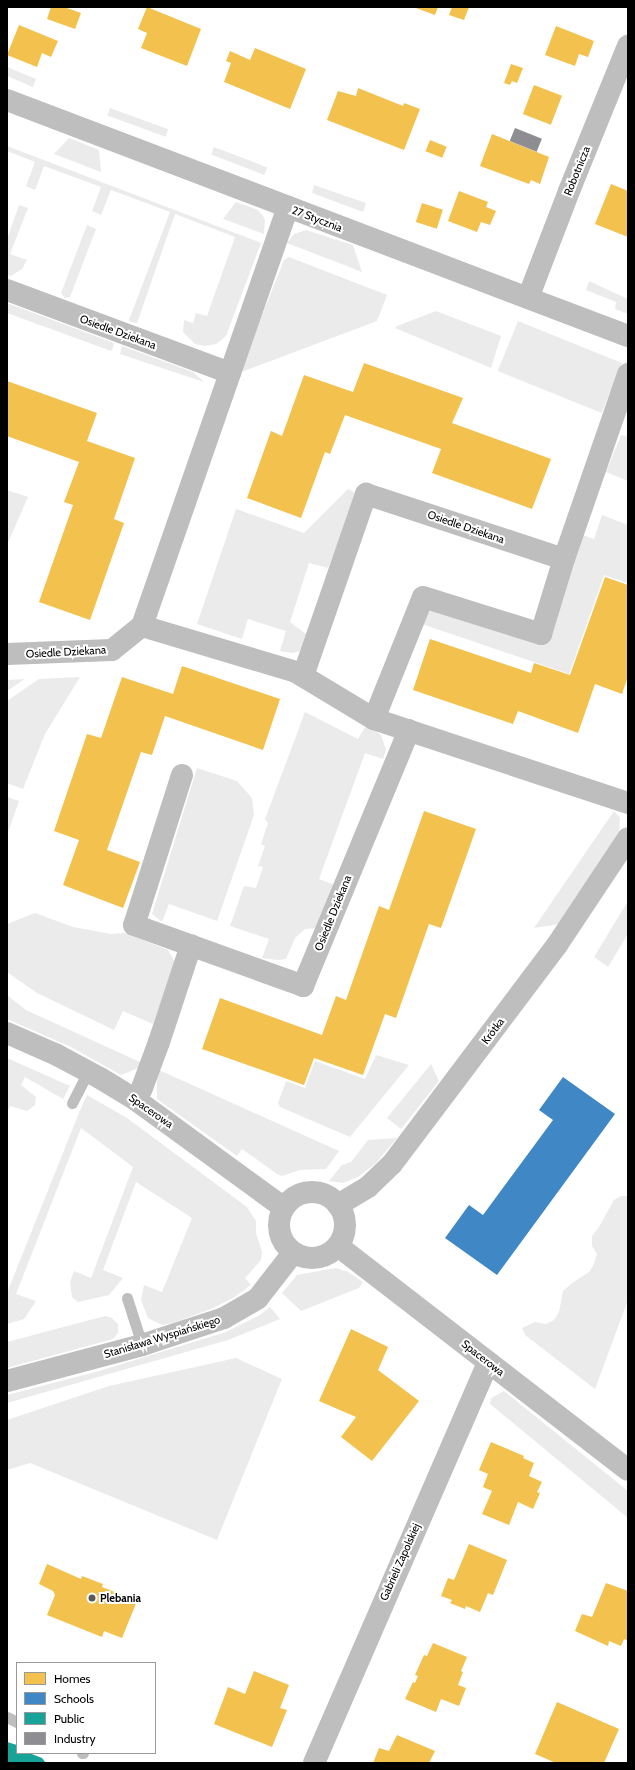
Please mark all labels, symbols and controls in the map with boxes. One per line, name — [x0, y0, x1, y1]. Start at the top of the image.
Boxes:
street label: Robotnicza — [561, 144, 593, 198]
street label: 27 Stycznia — [290, 203, 344, 235]
street label: Osiedle Dziekana — [78, 312, 158, 352]
street label: Osiedle Dziekana — [426, 508, 506, 546]
street label: Osiedle Dziekana — [26, 643, 106, 661]
street label: Osiedle Dziekana — [312, 873, 354, 953]
street label: Krótka — [479, 1015, 507, 1047]
street label: Spacerowa — [126, 1091, 176, 1131]
street label: Stanisława Wyspiańskiego — [102, 1313, 222, 1361]
street label: Spacerowa — [459, 1337, 507, 1379]
street label: Gabrieli Zapolskiej — [377, 1521, 423, 1603]
place label: Plebania — [100, 1591, 141, 1605]
marker: Plebania — [87, 1593, 97, 1603]
legend — [16, 1662, 156, 1754]
text: Homes — [54, 1671, 91, 1686]
text: Schools — [54, 1691, 94, 1706]
text: Public — [54, 1711, 85, 1726]
text: Industry — [54, 1731, 95, 1746]

